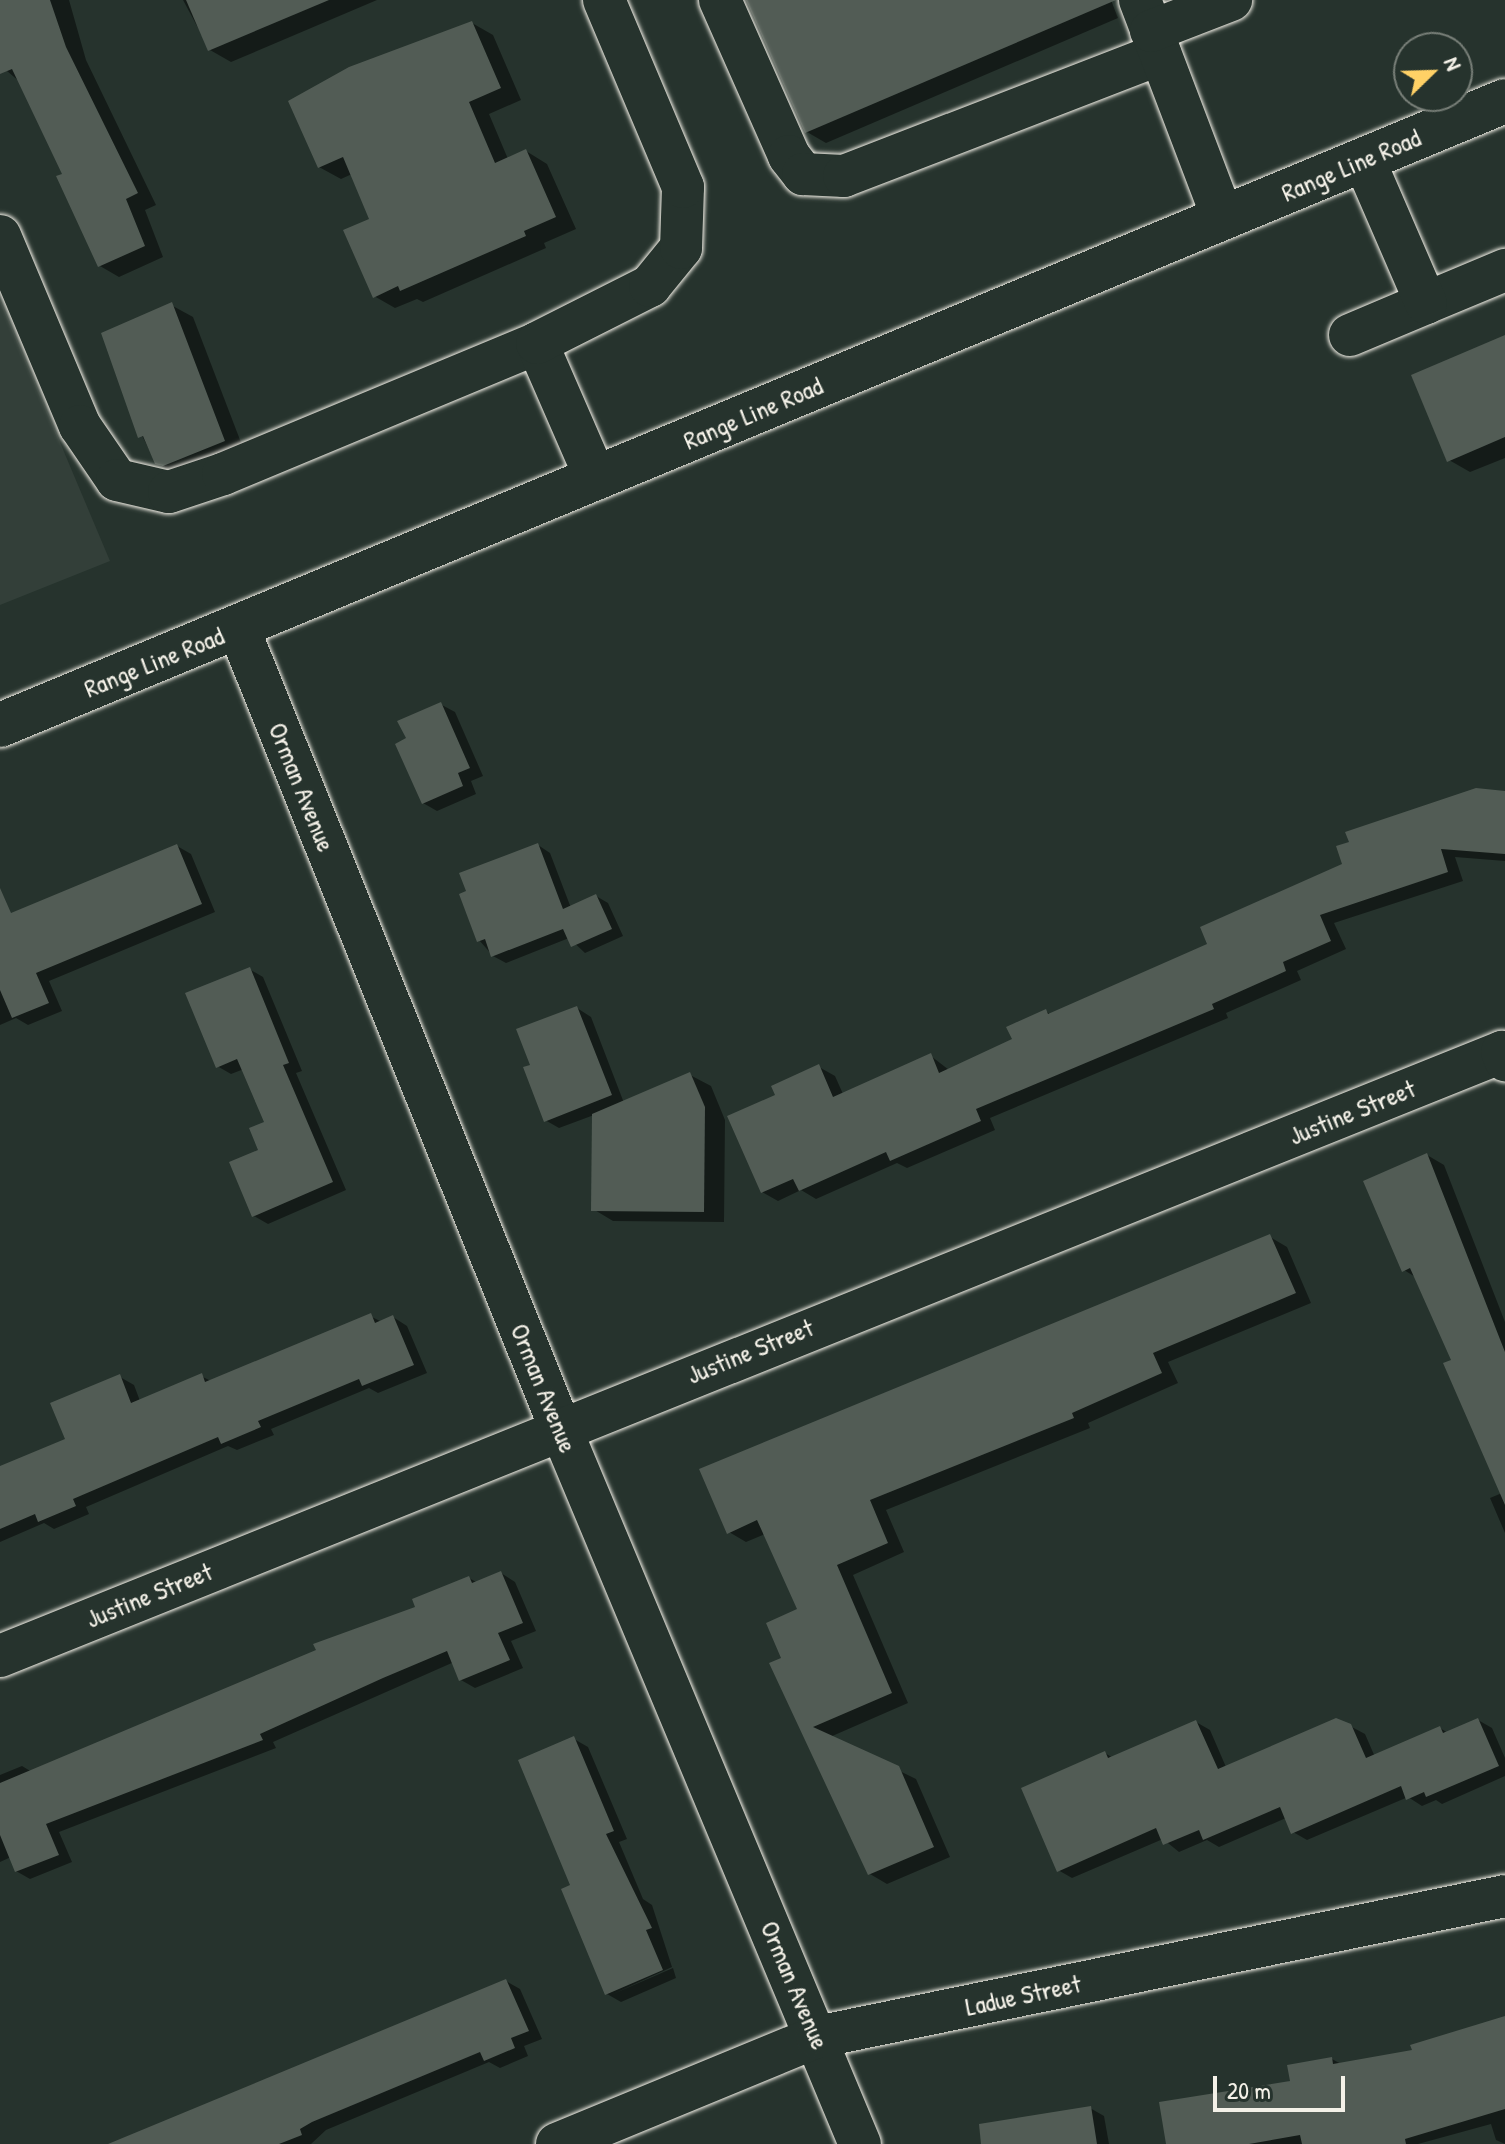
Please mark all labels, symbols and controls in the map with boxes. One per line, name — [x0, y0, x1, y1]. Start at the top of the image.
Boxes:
north arrow — [1393, 32, 1473, 112]
text: N — [1437, 52, 1469, 75]
street label: Range Line Road — [1277, 122, 1425, 208]
street label: Range Line Road — [679, 370, 827, 456]
street label: Range Line Road — [80, 620, 228, 704]
street label: Orman Avenue — [262, 718, 342, 856]
street label: Justine Street — [1284, 1073, 1420, 1151]
street label: Justine Street — [682, 1312, 818, 1390]
street label: Orman Avenue — [504, 1319, 584, 1457]
street label: Justine Street — [81, 1556, 217, 1634]
street label: Orman Avenue — [754, 1916, 836, 2054]
street label: Ladue Street — [962, 1968, 1084, 2022]
scale bar — [1217, 2060, 1349, 2110]
text: 20 m — [1227, 2074, 1271, 2106]

